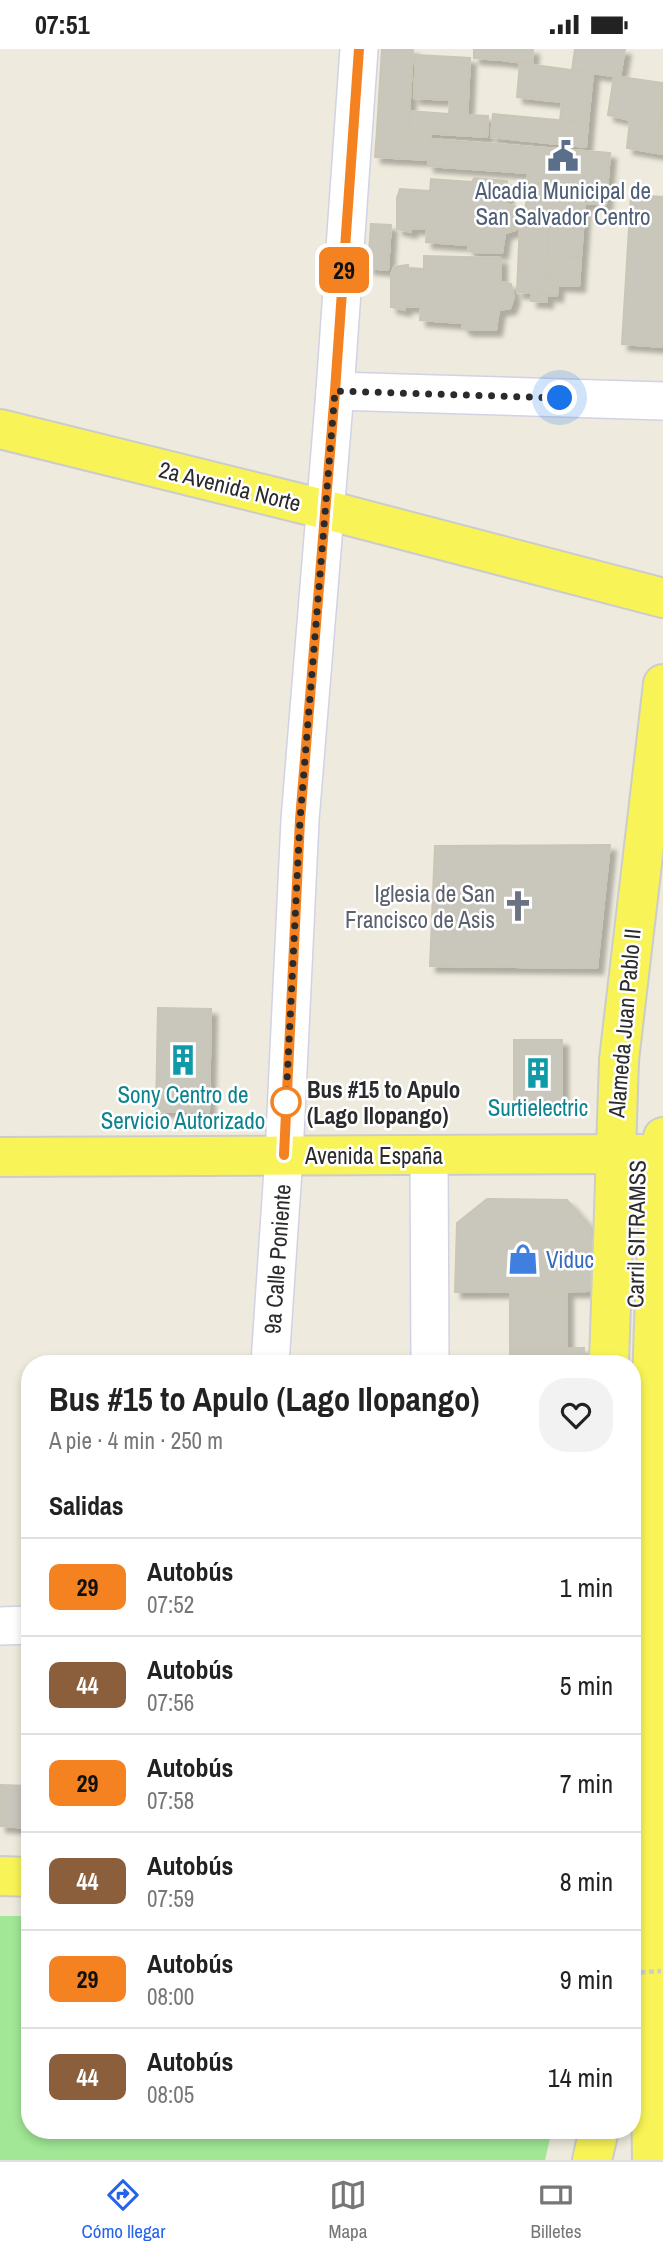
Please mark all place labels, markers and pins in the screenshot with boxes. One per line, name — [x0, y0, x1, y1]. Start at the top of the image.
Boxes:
public building icon: Alcadia Municipal de San Salvador Centro — [546, 139, 580, 173]
place label: Alcadia Municipal de San Salvador Centro — [474, 175, 651, 232]
place label: Iglesia de San Francisco de Asis — [345, 878, 495, 935]
church icon: Iglesia de San Francisco de Asis — [501, 889, 535, 923]
building icon: Sony Centro de Servicio Autorizado — [166, 1043, 200, 1077]
building icon: Surtielectric — [521, 1056, 555, 1090]
place label: Bus #15 to Apulo (Lago Ilopango) — [307, 1074, 460, 1131]
place label: Sony Centro de Servicio Autorizado — [101, 1079, 265, 1136]
marker: Bus #15 to Apulo (Lago Ilopango) — [271, 1087, 301, 1117]
place label: Surtielectric — [488, 1092, 588, 1123]
shop icon: Viduc — [506, 1242, 540, 1276]
place label: Viduc — [546, 1244, 594, 1275]

